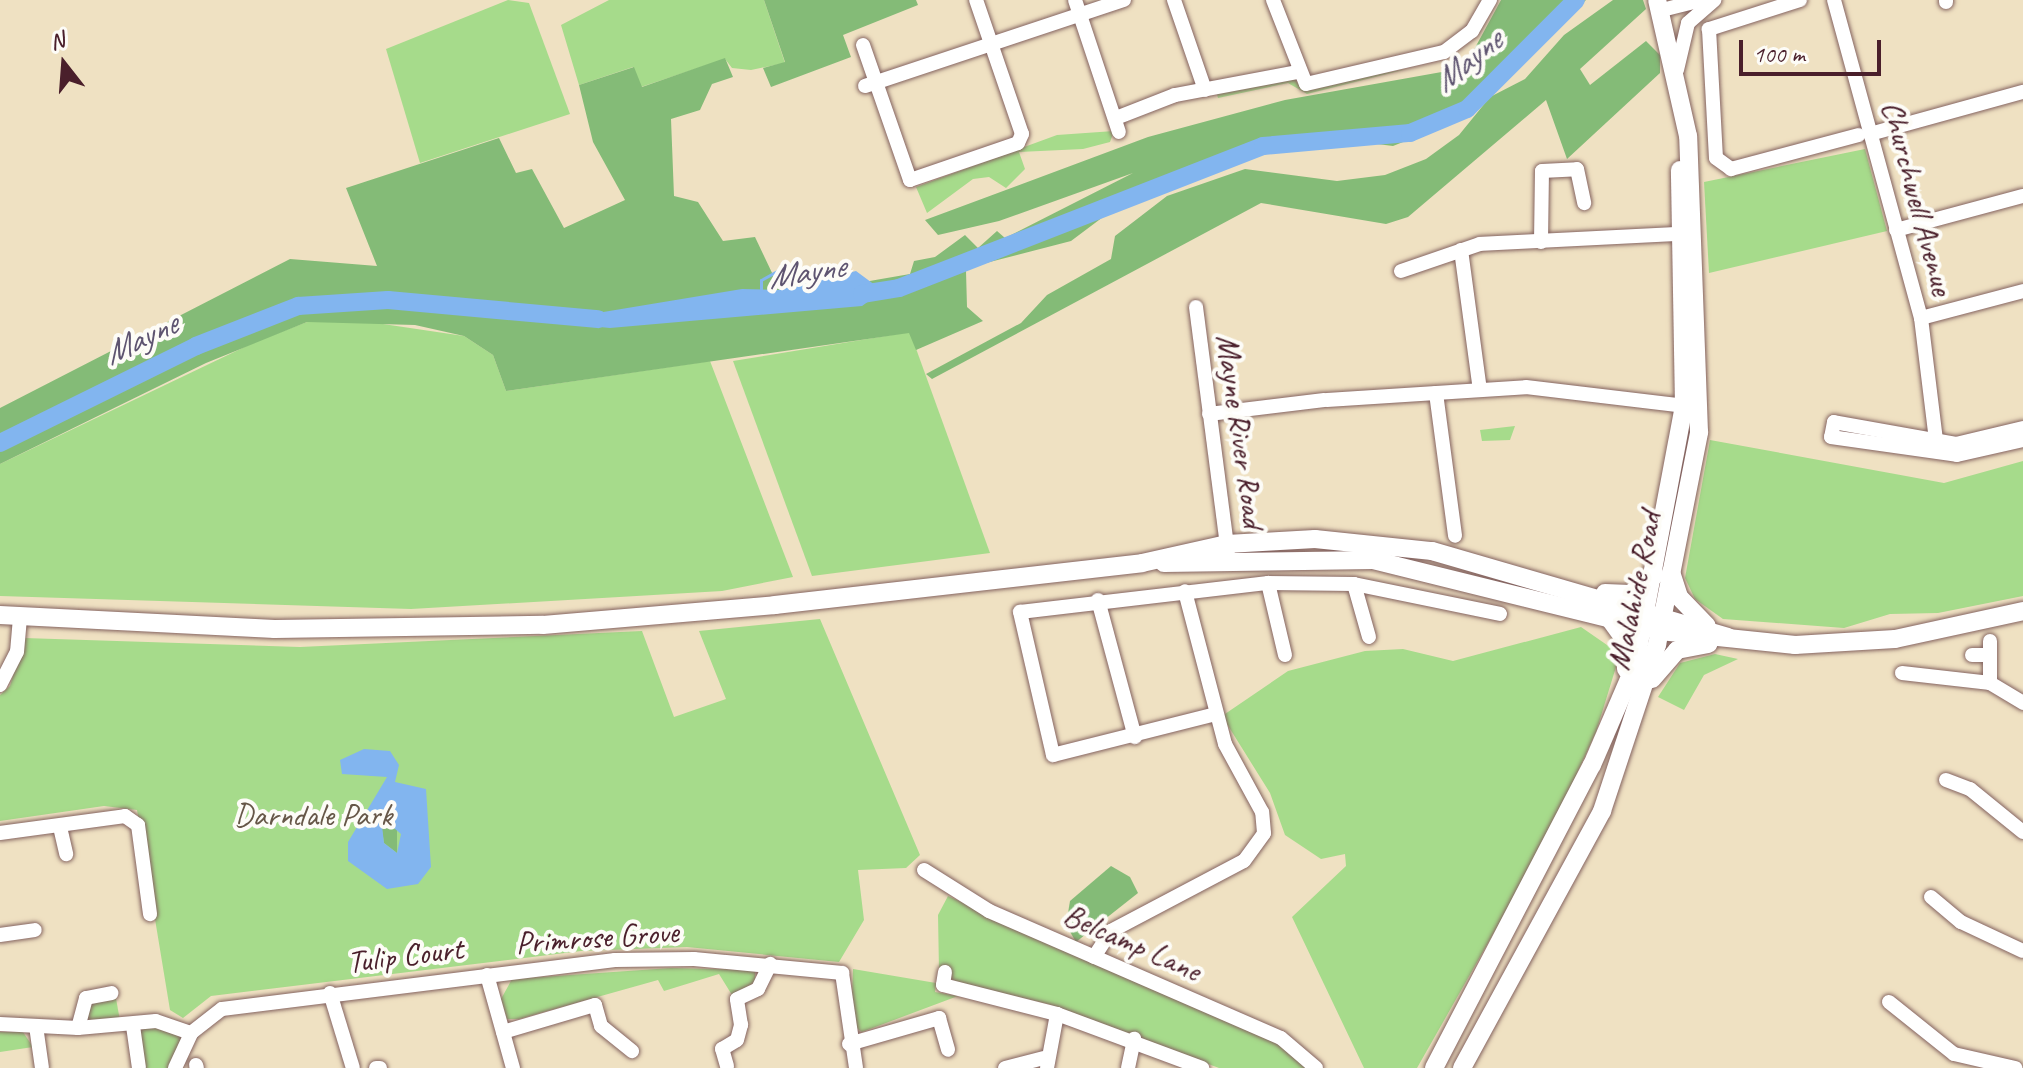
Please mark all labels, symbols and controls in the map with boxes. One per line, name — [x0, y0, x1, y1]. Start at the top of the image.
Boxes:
water label: Mayne — [1424, 20, 1510, 100]
north arrow — [24, 24, 104, 104]
scale bar — [1743, 24, 1885, 74]
text: N — [46, 26, 68, 56]
text: 100 m — [1753, 39, 1805, 69]
street label: Churchwell Avenue — [1873, 97, 1961, 299]
water label: Mayne — [765, 245, 847, 297]
water label: Mayne — [97, 303, 183, 373]
street label: Mayne River Road — [1207, 331, 1273, 531]
street label: Malahide Road — [1600, 509, 1670, 673]
park label: Darndale Park — [234, 796, 392, 834]
street label: Belcamp Lane — [1057, 896, 1207, 990]
street label: Primrose Grove — [514, 913, 680, 963]
street label: Tulip Court — [345, 930, 465, 982]

